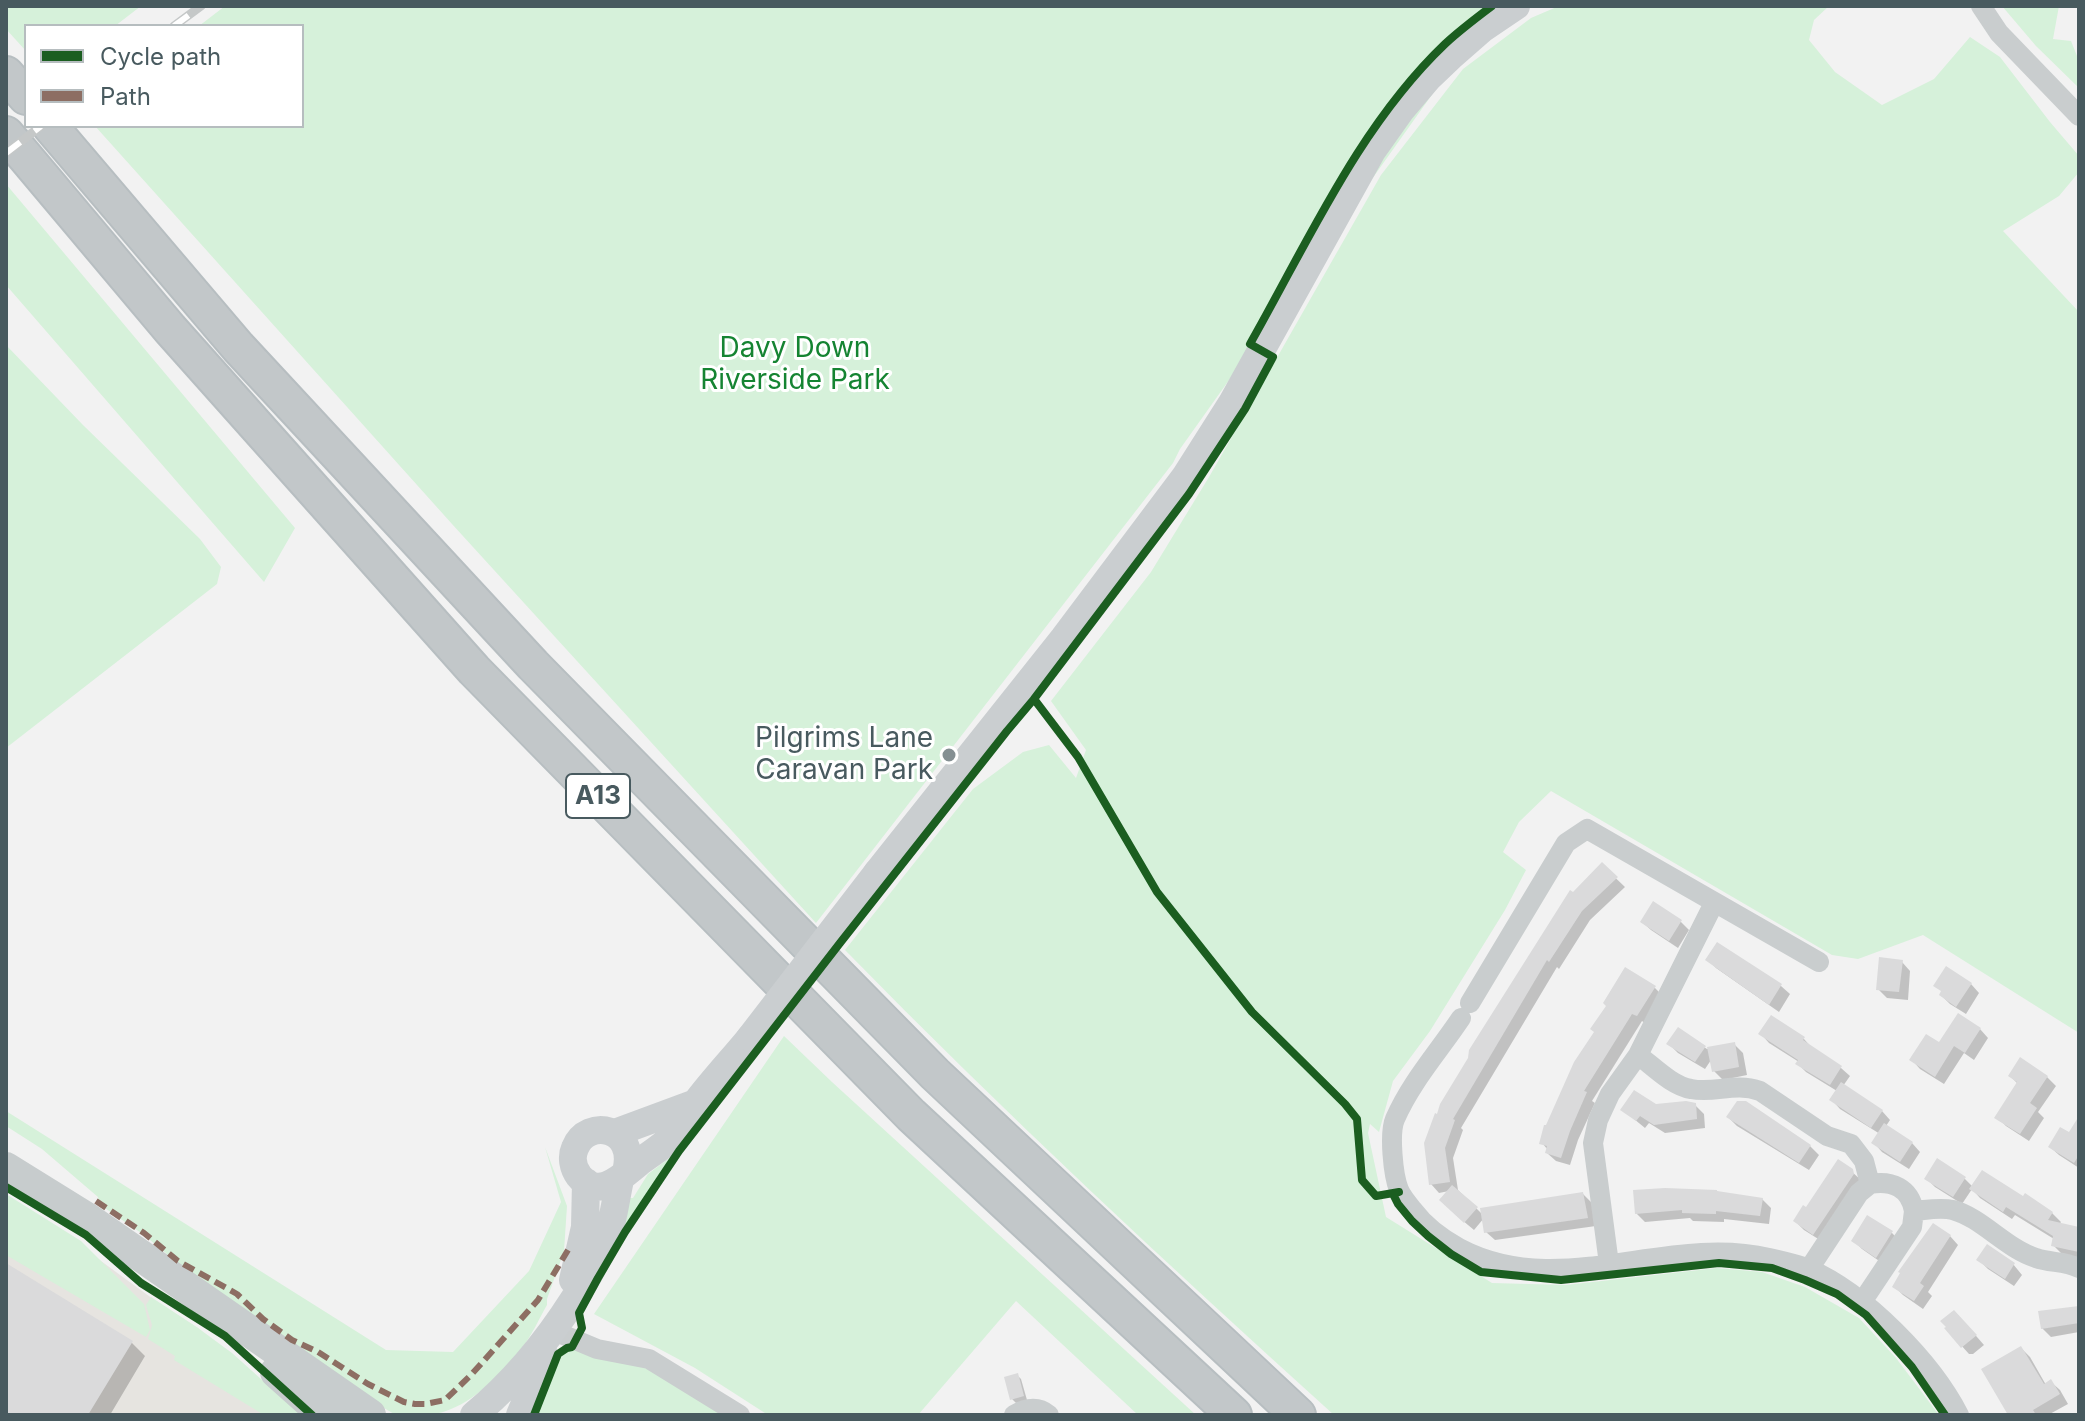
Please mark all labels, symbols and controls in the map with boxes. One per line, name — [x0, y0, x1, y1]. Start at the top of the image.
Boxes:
legend — [24, 24, 304, 128]
text: Cycle path — [100, 42, 221, 71]
text: Path — [100, 82, 151, 111]
park label: Davy Down Riverside Park — [700, 332, 890, 398]
place label: Pilgrims Lane Caravan Park — [755, 722, 933, 788]
marker: Pilgrims Lane Caravan Park — [940, 746, 958, 764]
road number: A13 — [566, 774, 630, 818]

